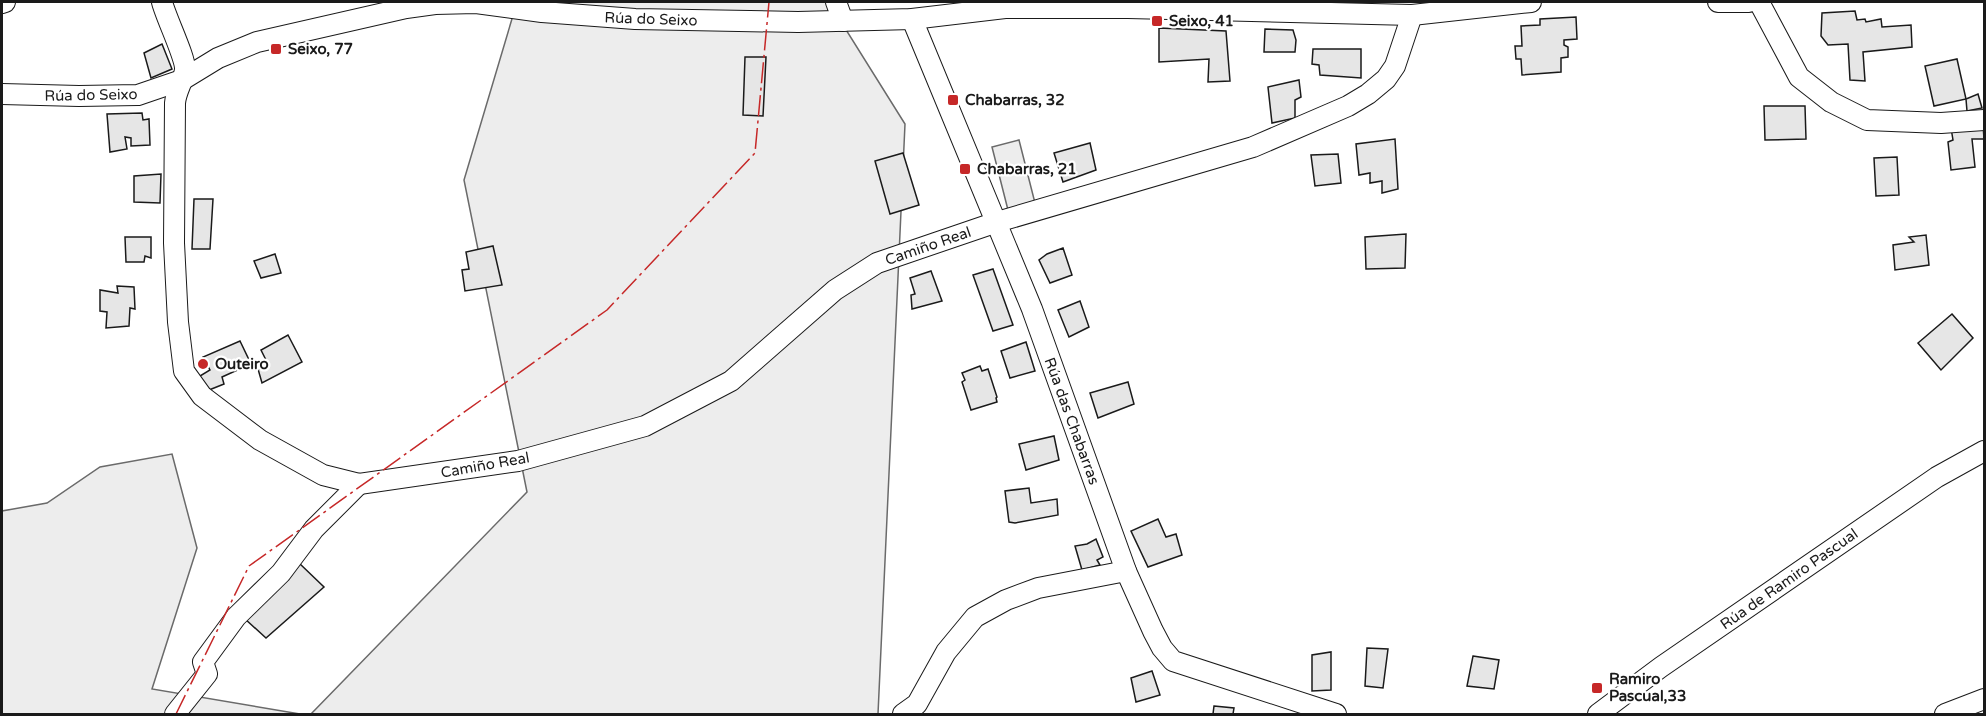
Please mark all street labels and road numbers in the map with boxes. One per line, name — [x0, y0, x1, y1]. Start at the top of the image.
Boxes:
street label: Rúa do Seixo — [604, 8, 698, 30]
street label: Rúa do Seixo — [44, 85, 138, 105]
street label: Camiño Real — [883, 223, 973, 269]
street label: Rúa das Chabarras — [1041, 355, 1103, 487]
street label: Camiño Real — [439, 448, 531, 482]
street label: Rúa de Ramiro Pascual — [1717, 525, 1861, 633]

